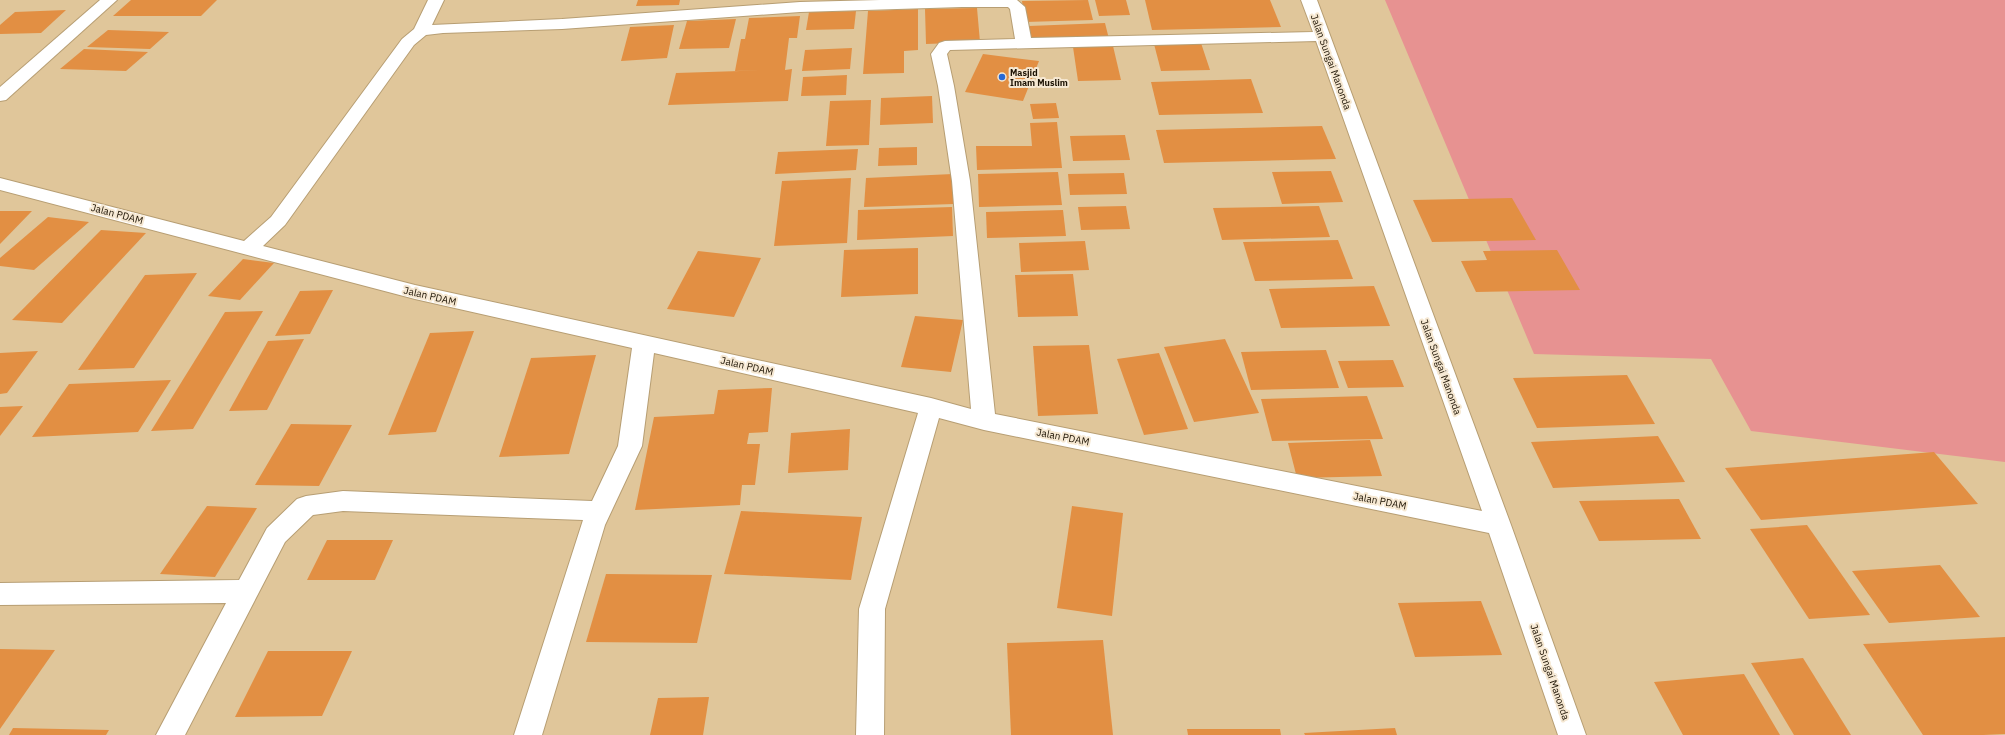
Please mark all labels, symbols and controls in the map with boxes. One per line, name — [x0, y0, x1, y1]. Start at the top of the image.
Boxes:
street label: Jalan Sungai Manonda — [1308, 12, 1355, 112]
place label: Masjid Imam Muslim — [1010, 67, 1068, 88]
marker: Masjid Imam Muslim — [997, 72, 1007, 82]
street label: Jalan PDAM — [89, 201, 145, 227]
street label: Jalan PDAM — [402, 284, 458, 308]
street label: Jalan Sungai Manonda — [1418, 317, 1465, 417]
street label: Jalan PDAM — [719, 354, 775, 378]
street label: Jalan PDAM — [1035, 425, 1091, 449]
street label: Jalan PDAM — [1352, 489, 1408, 513]
street label: Jalan Sungai Manonda — [1527, 622, 1573, 722]

